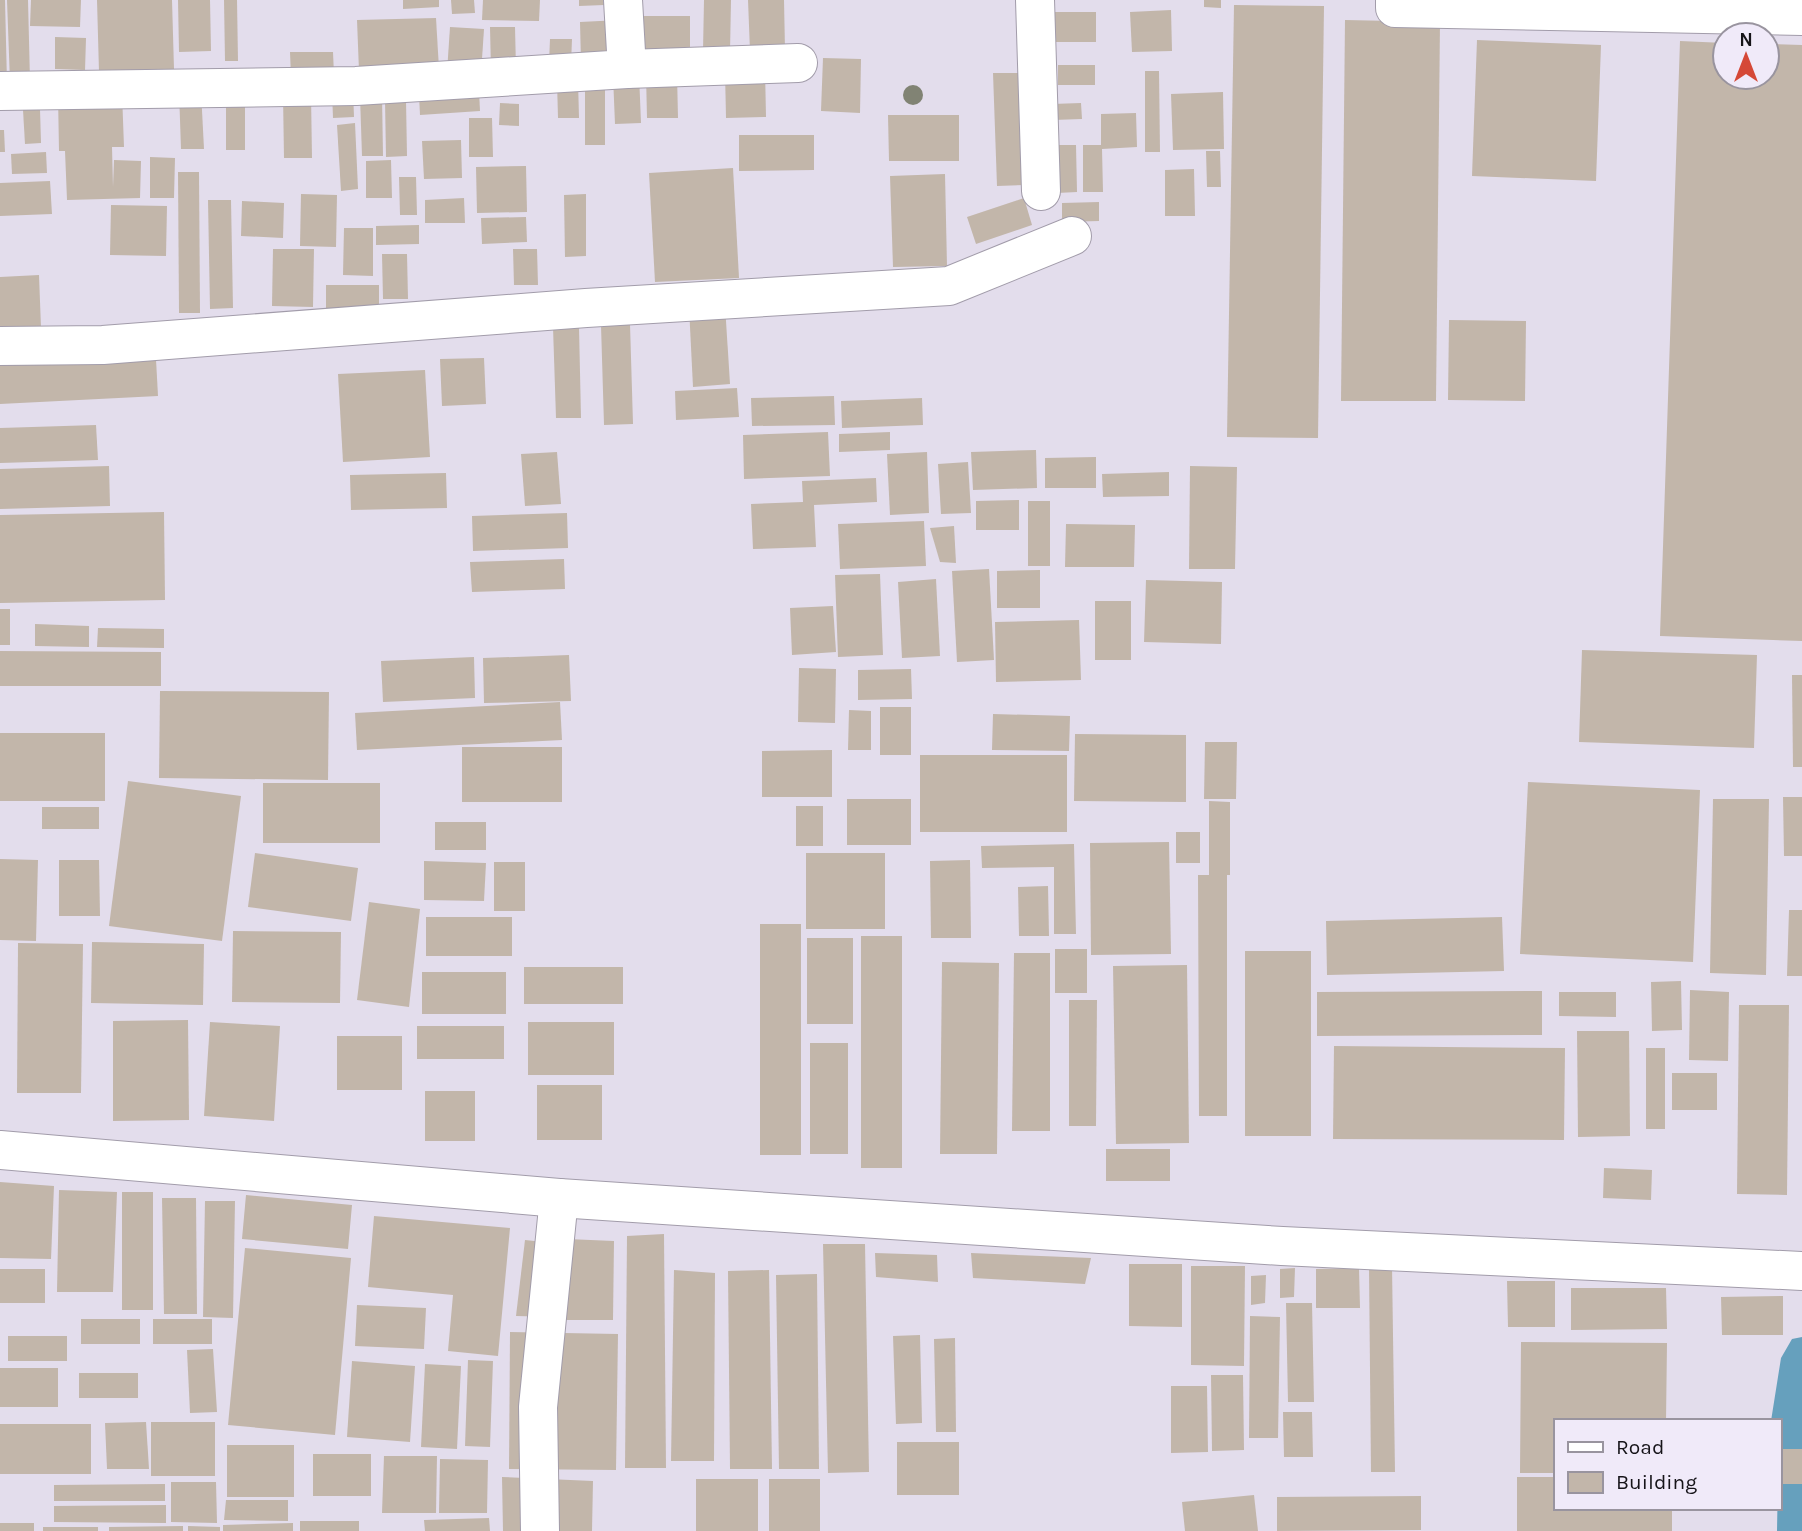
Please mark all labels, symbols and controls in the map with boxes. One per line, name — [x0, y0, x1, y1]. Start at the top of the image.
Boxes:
north arrow — [1711, 21, 1781, 91]
text: N — [1739, 29, 1753, 51]
legend — [1554, 1419, 1781, 1510]
text: Road — [1616, 1435, 1664, 1459]
text: Building — [1616, 1470, 1697, 1494]

